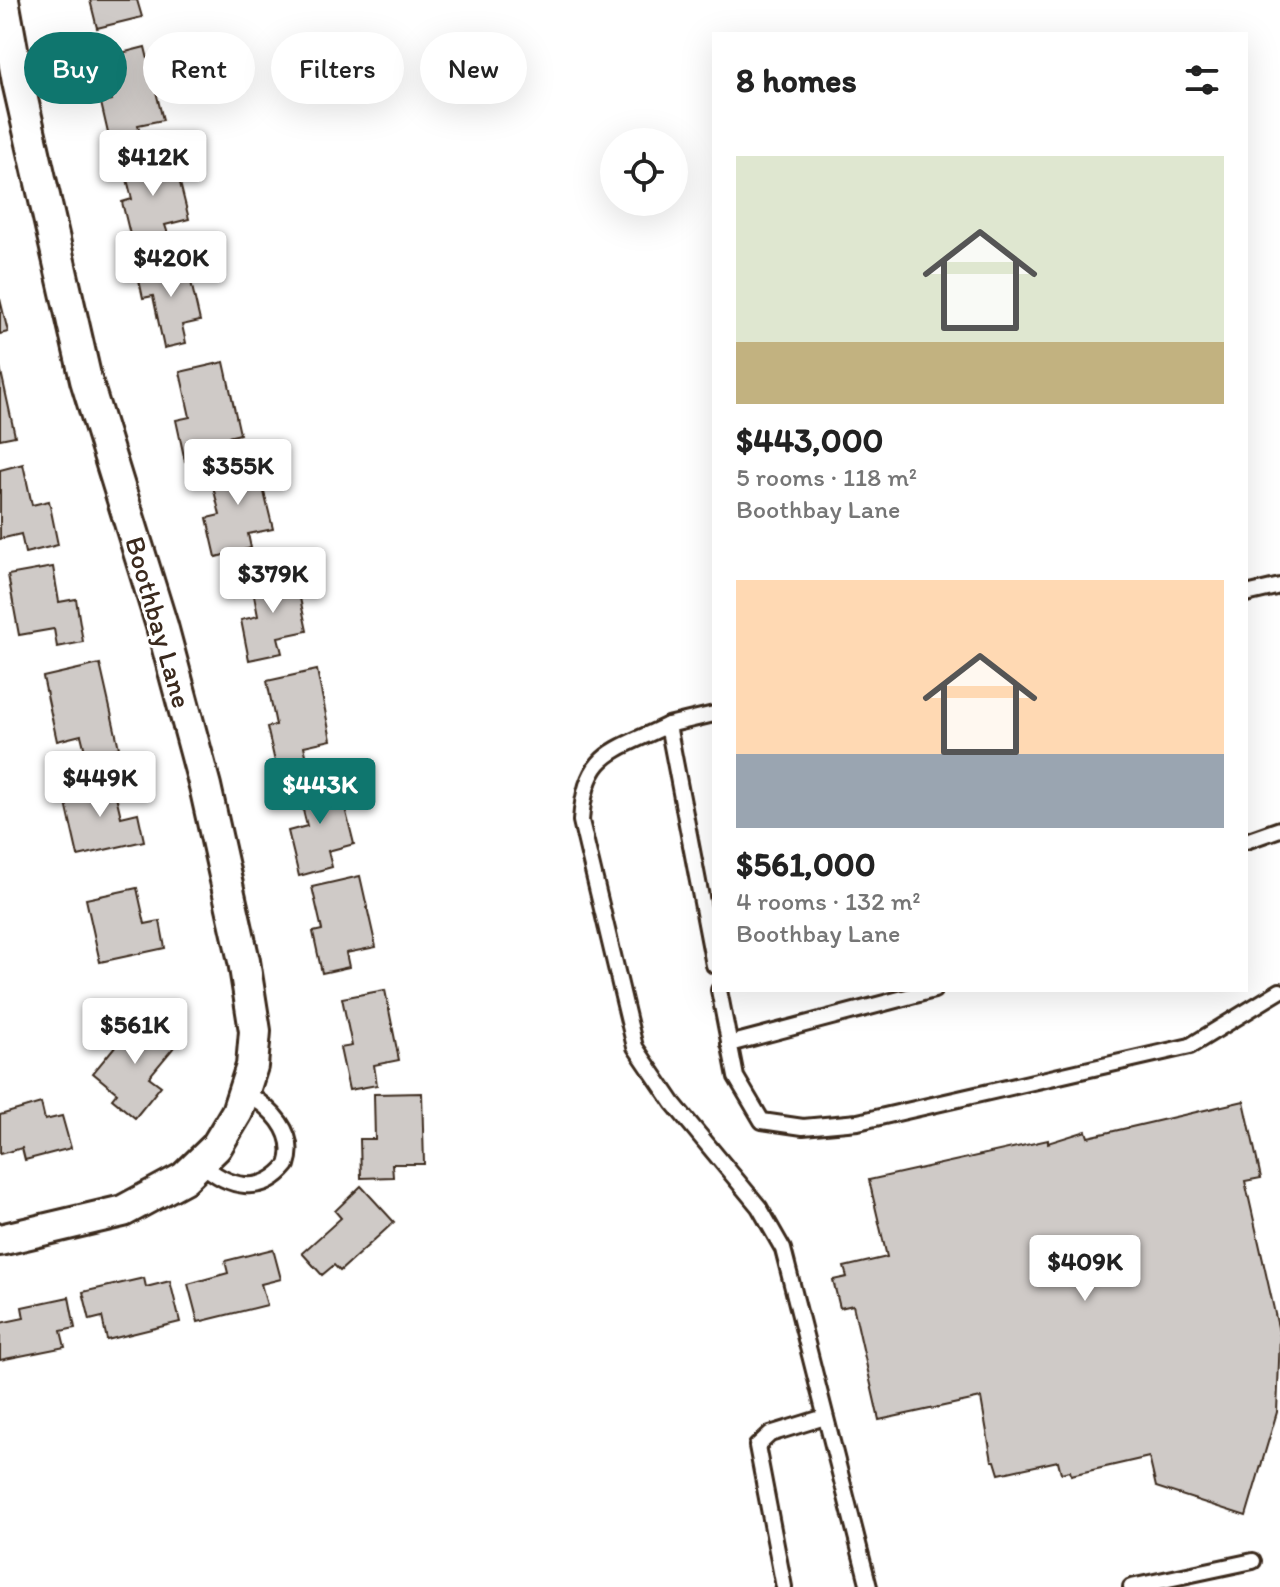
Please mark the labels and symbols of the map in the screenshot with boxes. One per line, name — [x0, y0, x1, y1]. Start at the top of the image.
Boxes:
pin: $412K — [97, 130, 209, 198]
pin: $420K — [115, 231, 227, 299]
pin: $355K — [182, 439, 294, 507]
street label: Boothbay Lane — [118, 532, 200, 712]
pin: $379K — [217, 547, 329, 615]
pin: $449K — [44, 751, 156, 819]
pin: $443K — [264, 758, 376, 826]
pin: $561K — [79, 998, 191, 1066]
pin: $409K — [1029, 1235, 1141, 1303]

